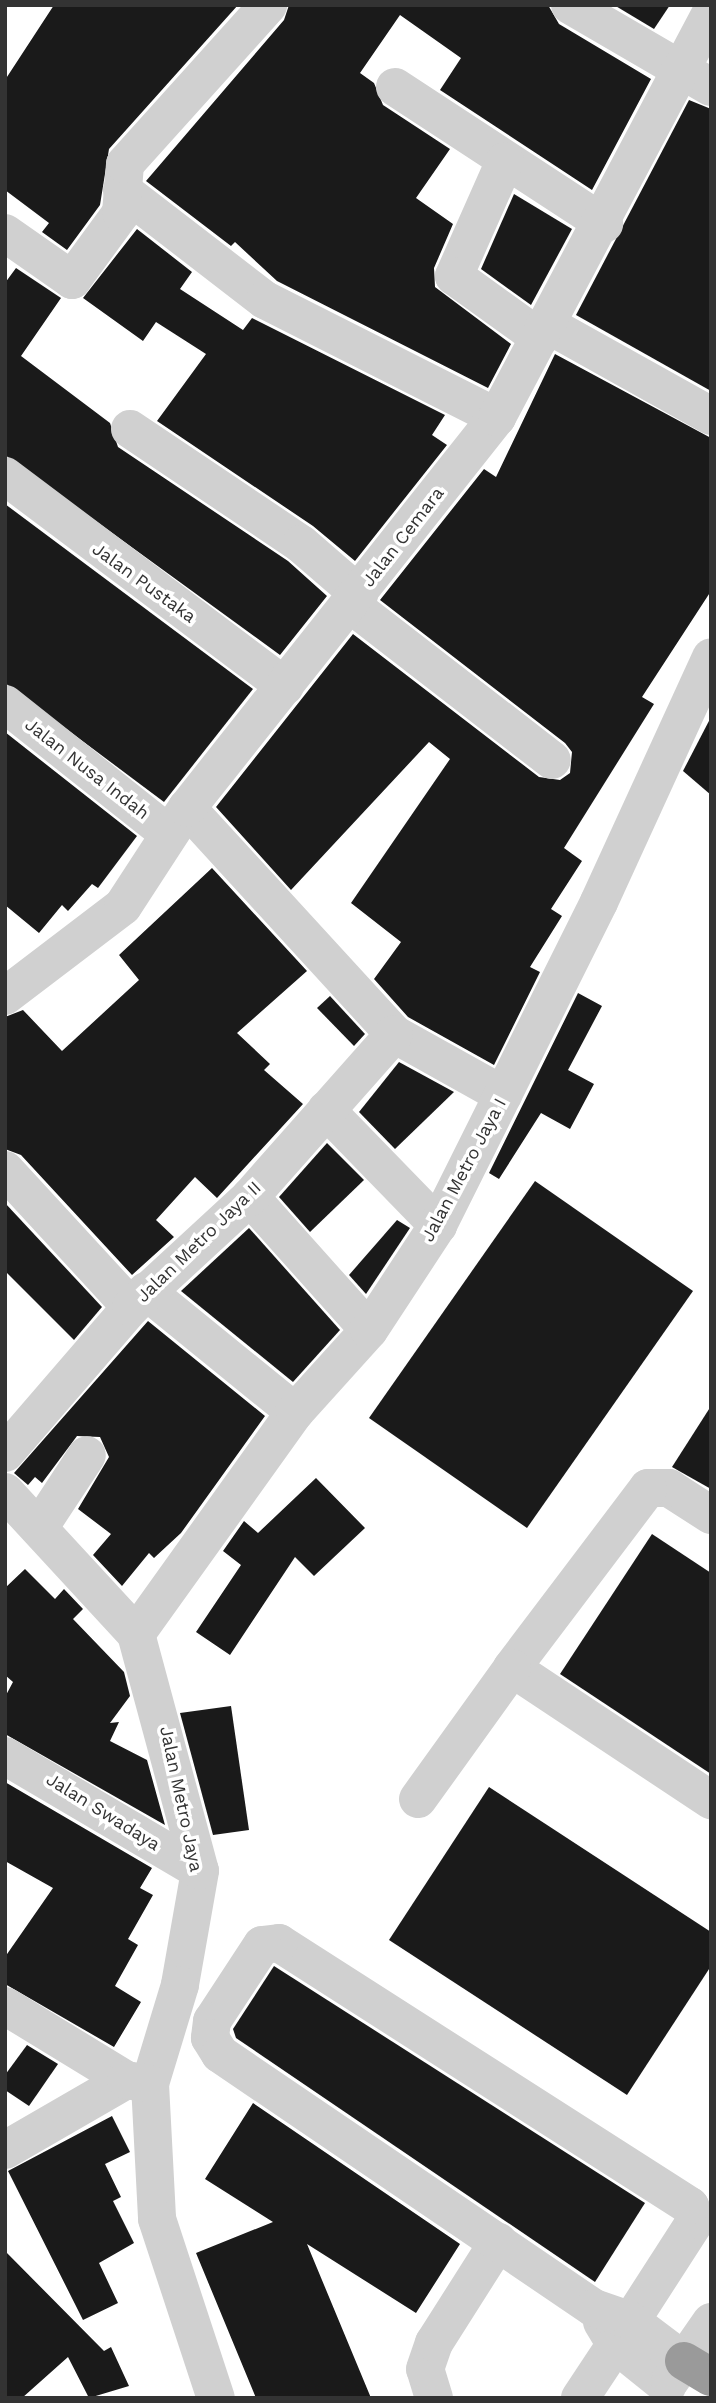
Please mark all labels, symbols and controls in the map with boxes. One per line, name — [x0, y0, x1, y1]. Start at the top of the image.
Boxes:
street label: Jalan Cemara — [357, 483, 449, 591]
street label: Jalan Pustaka — [88, 538, 200, 628]
street label: Jalan Nusa Indah — [20, 714, 154, 824]
street label: Jalan Metro Jaya I — [417, 1094, 511, 1246]
street label: Jalan Metro Jaya II — [132, 1177, 266, 1307]
street label: Jalan Metro Jaya — [155, 1724, 207, 1874]
street label: Jalan Swadaya — [42, 1768, 164, 1856]

